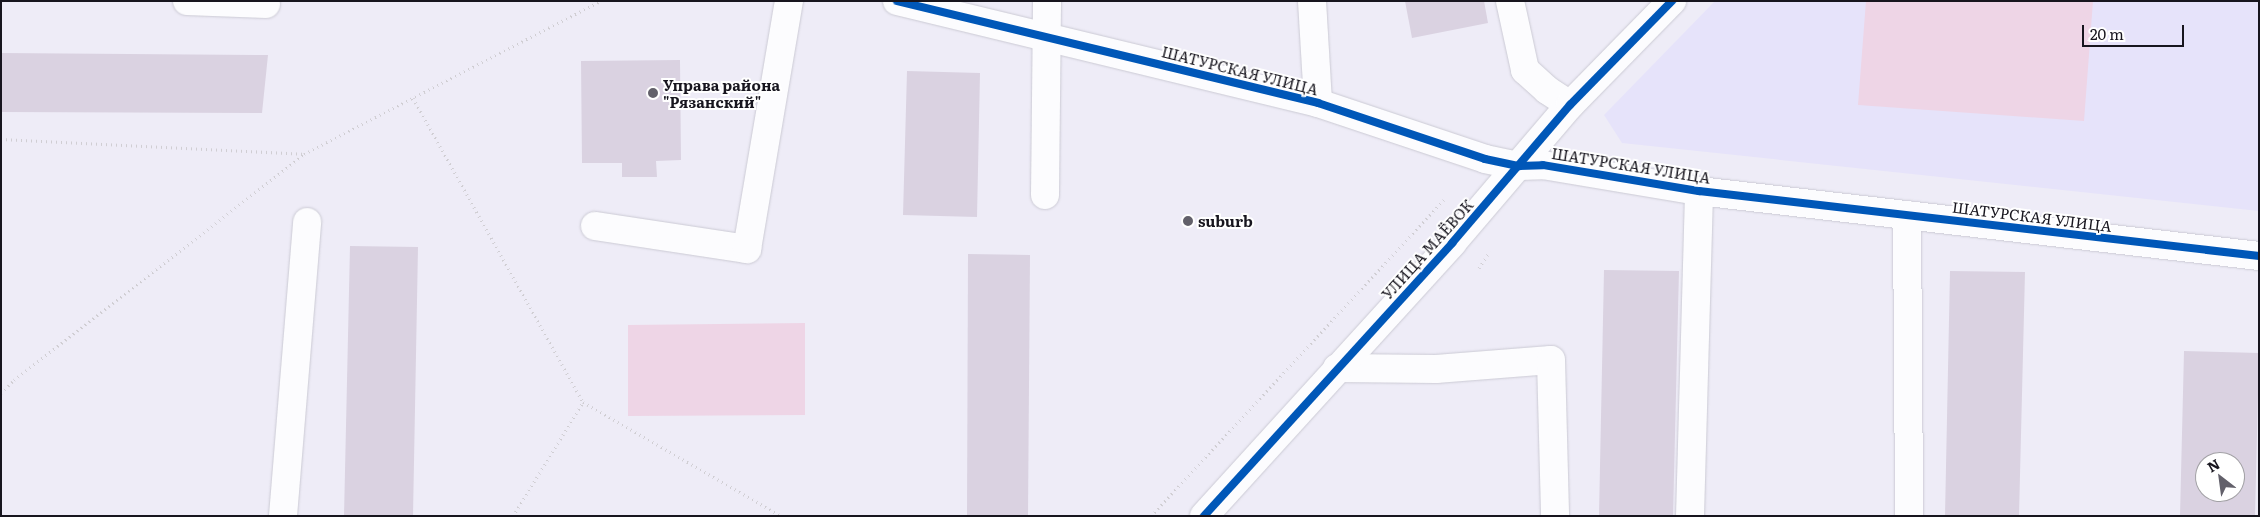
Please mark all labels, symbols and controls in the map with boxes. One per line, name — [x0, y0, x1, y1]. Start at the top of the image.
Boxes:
scale bar — [2085, 15, 2188, 47]
text: 20 m — [2090, 22, 2124, 45]
street label: ШАТУРСКАЯ УЛИЦА — [1160, 42, 1320, 98]
place label: Управа района "Рязанский" — [663, 75, 780, 110]
marker: Управа района "Рязанский" — [647, 87, 659, 99]
street label: ШАТУРСКАЯ УЛИЦА — [1550, 144, 1712, 186]
street label: УЛИЦА МАЁВОК — [1377, 195, 1477, 303]
street label: ШАТУРСКАЯ УЛИЦА — [1951, 197, 2113, 235]
place label: suburb — [1198, 212, 1253, 230]
marker: suburb — [1182, 215, 1194, 227]
north arrow — [2195, 452, 2245, 502]
text: N — [2203, 453, 2223, 476]

